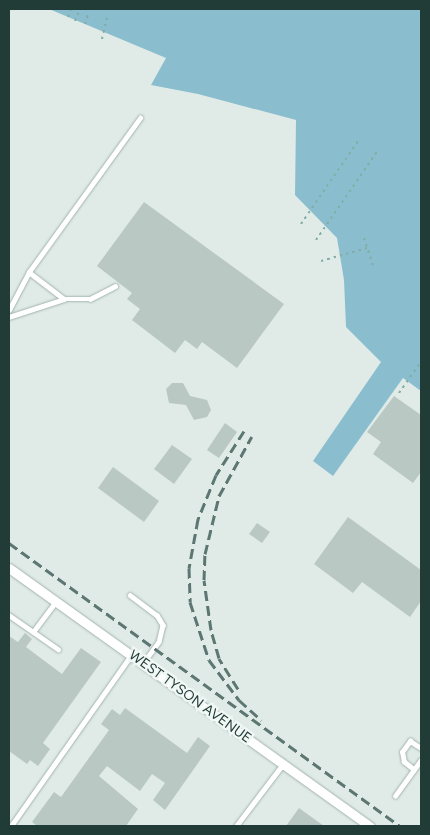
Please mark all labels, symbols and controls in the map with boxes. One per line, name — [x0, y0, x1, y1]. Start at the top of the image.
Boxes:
street label: WEST TYSON AVENUE — [125, 647, 255, 747]

